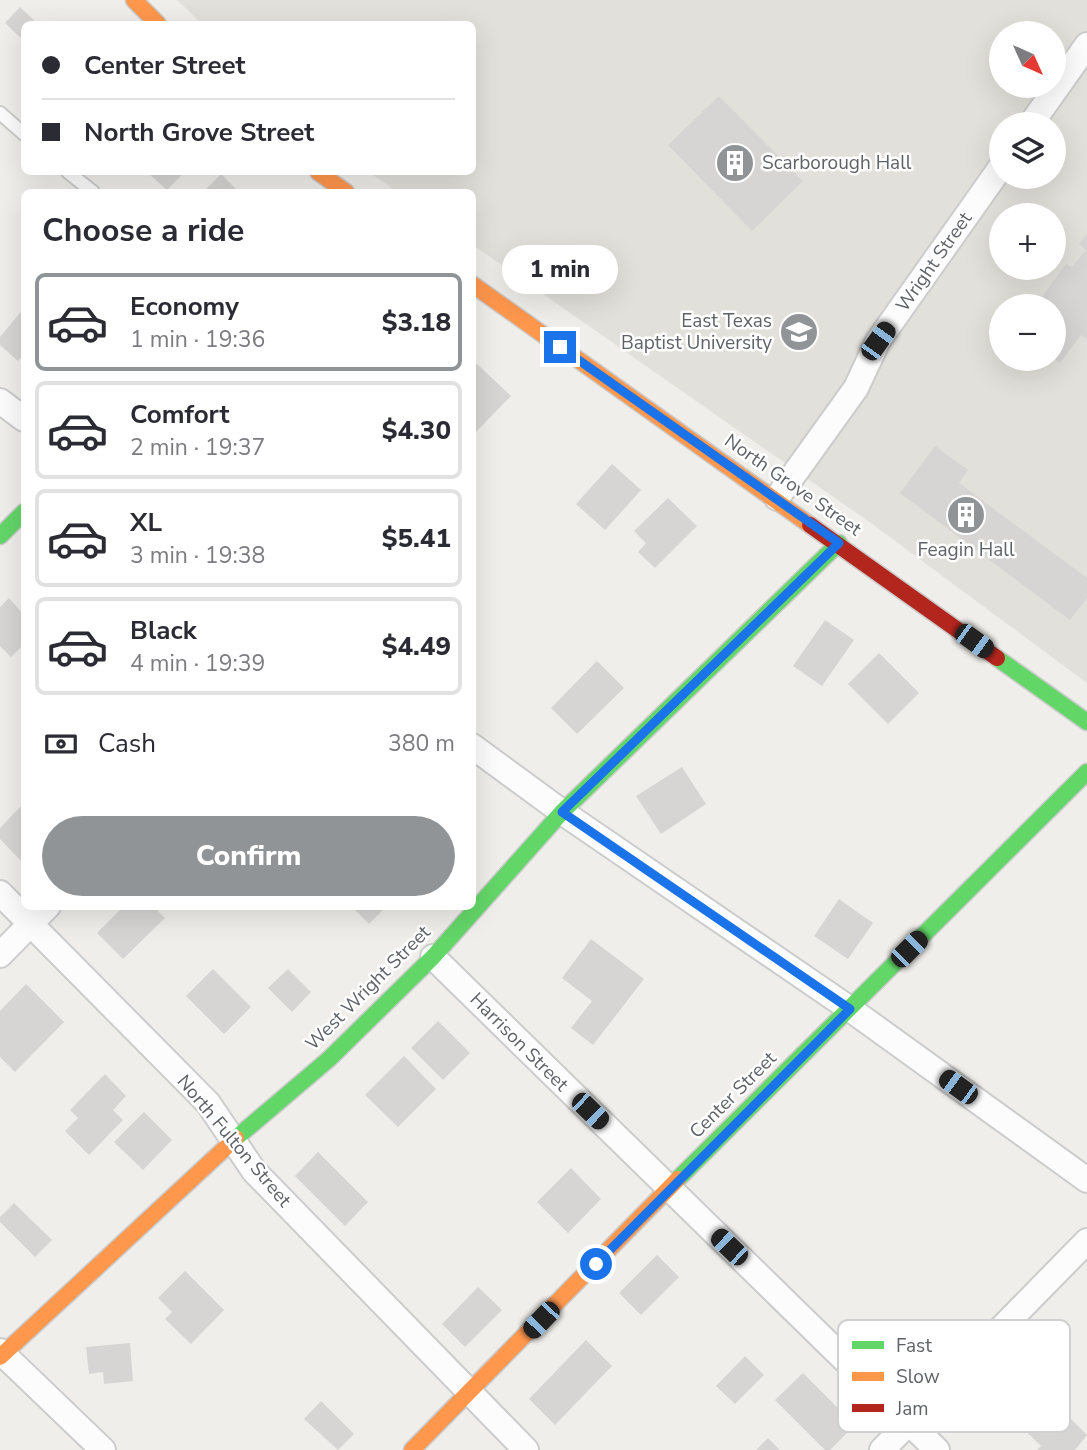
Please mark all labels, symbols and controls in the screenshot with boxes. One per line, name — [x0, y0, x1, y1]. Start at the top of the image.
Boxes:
north arrow — [989, 21, 1066, 98]
map controls — [989, 21, 1066, 371]
text: Center Street — [84, 48, 246, 83]
button: layers — [989, 112, 1066, 189]
text: North Grove Street — [84, 115, 314, 150]
building icon: Scarborough Hall — [714, 142, 756, 184]
place label: Scarborough Hall — [762, 150, 912, 176]
button: + — [989, 203, 1066, 280]
street label: Wright Street — [890, 207, 978, 317]
text: Choose a ride — [42, 209, 244, 252]
callout: 1 min — [502, 246, 618, 294]
text: 1 min — [530, 254, 590, 285]
text: Economy — [130, 289, 239, 324]
icon: car — [46, 291, 109, 354]
button: − — [989, 294, 1066, 371]
text: $3.18 — [382, 305, 451, 340]
place label: East Texas Baptist University — [621, 308, 772, 356]
school or university icon: East Texas Baptist University — [778, 311, 820, 353]
car — [858, 318, 899, 364]
text: 1 min · 19:36 — [130, 324, 265, 355]
route end — [544, 331, 576, 363]
text: Comfort — [130, 397, 230, 432]
icon: car — [46, 399, 109, 462]
text: $4.30 — [382, 413, 451, 448]
street label: North Grove Street — [719, 428, 867, 542]
text: 2 min · 19:37 — [130, 432, 265, 463]
building icon: Feagin Hall — [945, 494, 987, 536]
text: XL — [130, 505, 162, 540]
icon: car — [46, 507, 109, 570]
text: $5.41 — [382, 521, 451, 556]
place label: Feagin Hall — [917, 537, 1015, 563]
text: 3 min · 19:38 — [130, 540, 265, 571]
text: Black — [130, 613, 197, 648]
icon: car — [46, 615, 109, 678]
car — [951, 620, 998, 662]
text: $4.49 — [382, 629, 451, 664]
text: 4 min · 19:39 — [130, 648, 265, 679]
icon: cash — [42, 725, 80, 763]
text: Cash — [98, 726, 156, 761]
text: 380 m — [388, 728, 455, 759]
button: Confirm — [42, 816, 455, 896]
street label: West Wright Street — [300, 920, 436, 1056]
car — [887, 927, 932, 971]
street label: Harrison Street — [464, 987, 574, 1097]
street label: Center Street — [684, 1046, 782, 1144]
car — [935, 1066, 982, 1108]
street label: North Fulton Street — [171, 1069, 297, 1213]
car — [568, 1089, 613, 1133]
car — [707, 1225, 752, 1269]
route start — [580, 1248, 612, 1280]
car — [519, 1298, 564, 1342]
legend — [838, 1320, 1070, 1432]
text: Fast — [896, 1333, 932, 1359]
text: Slow — [896, 1364, 940, 1390]
text: Jam — [895, 1396, 929, 1422]

